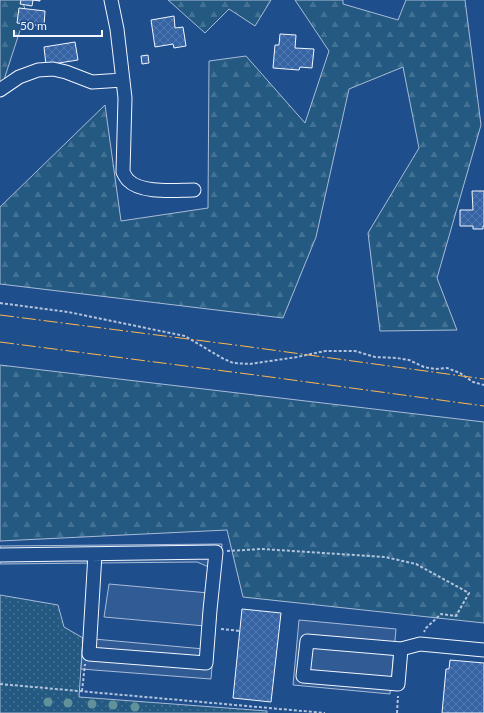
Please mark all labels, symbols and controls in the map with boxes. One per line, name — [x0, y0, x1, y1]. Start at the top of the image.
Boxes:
scale bar — [14, 12, 102, 38]
text: 50 m — [20, 18, 47, 33]

